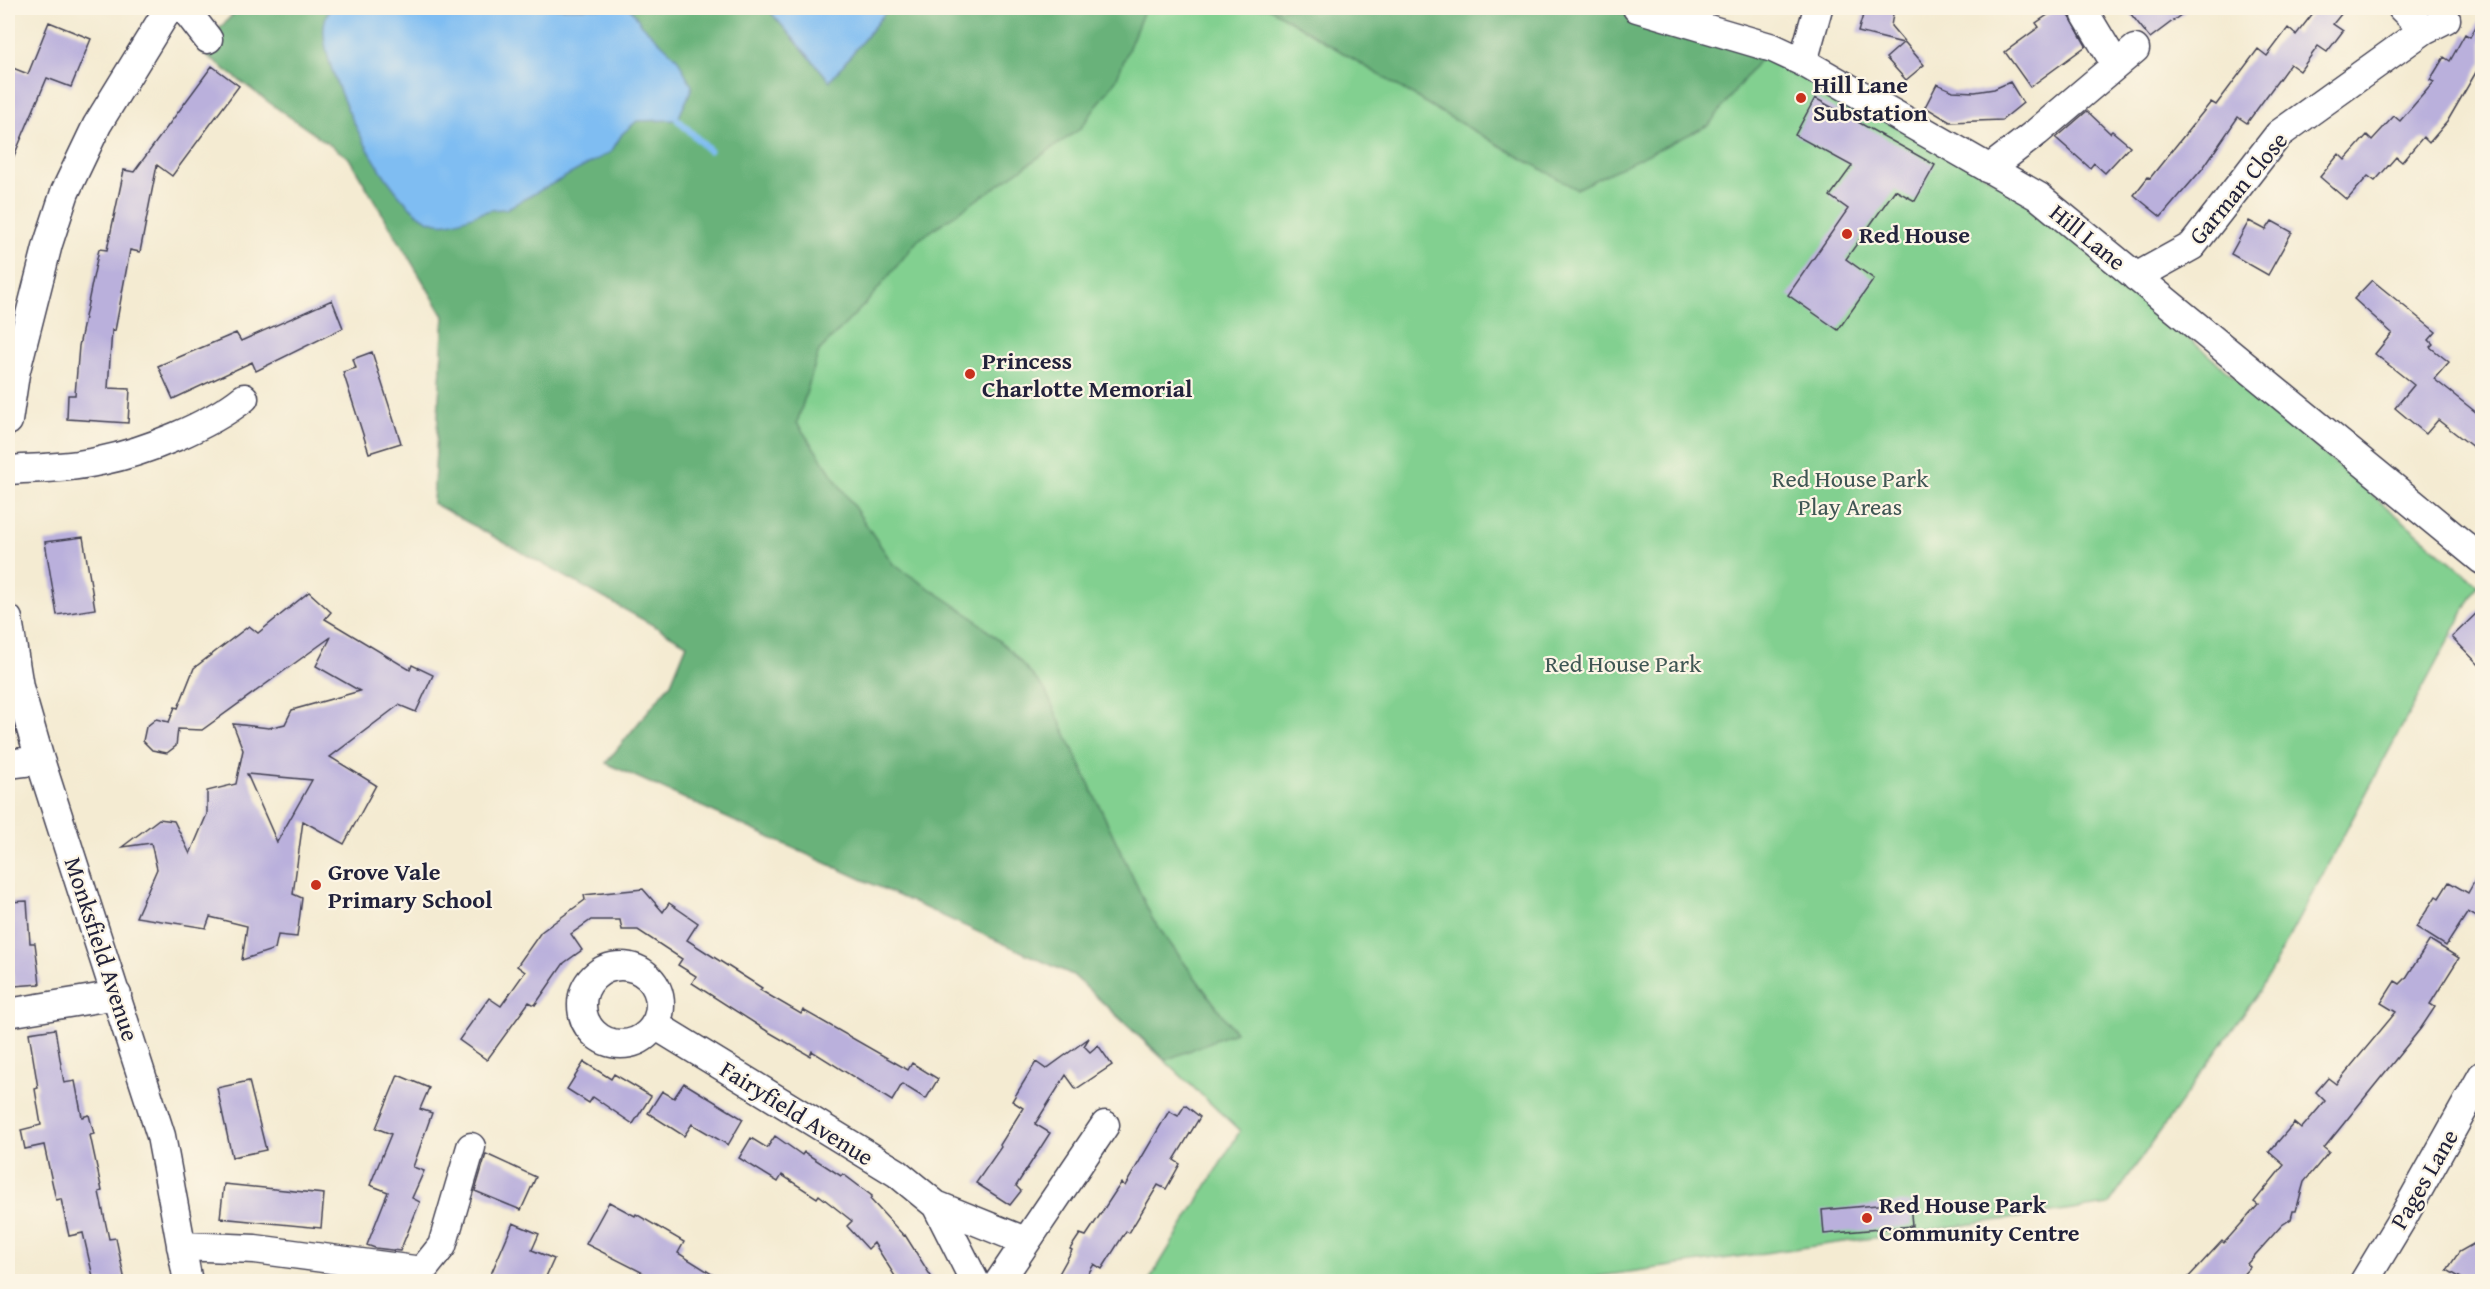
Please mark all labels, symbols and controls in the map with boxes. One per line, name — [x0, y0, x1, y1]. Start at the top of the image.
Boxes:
place label: Hill Lane Substation — [1813, 67, 1928, 130]
marker: Hill Lane Substation — [1794, 91, 1808, 105]
street label: Garman Close — [2180, 124, 2296, 252]
street label: Hill Lane — [2042, 195, 2134, 279]
place label: Red House — [1859, 217, 1970, 252]
marker: Red House — [1840, 227, 1854, 241]
place label: Princess Charlotte Memorial — [982, 343, 1193, 406]
marker: Princess Charlotte Memorial — [963, 367, 977, 381]
park label: Red House Park Play Areas — [1772, 461, 1929, 524]
park label: Red House Park — [1545, 646, 1702, 681]
street label: Monksfield Avenue — [56, 853, 148, 1045]
place label: Grove Vale Primary School — [328, 854, 493, 917]
marker: Grove Vale Primary School — [309, 878, 323, 892]
street label: Fairyfield Avenue — [714, 1052, 880, 1174]
street label: Pages Lane — [2381, 1123, 2467, 1235]
place label: Red House Park Community Centre — [1879, 1187, 2080, 1250]
marker: Red House Park Community Centre — [1860, 1211, 1874, 1225]

